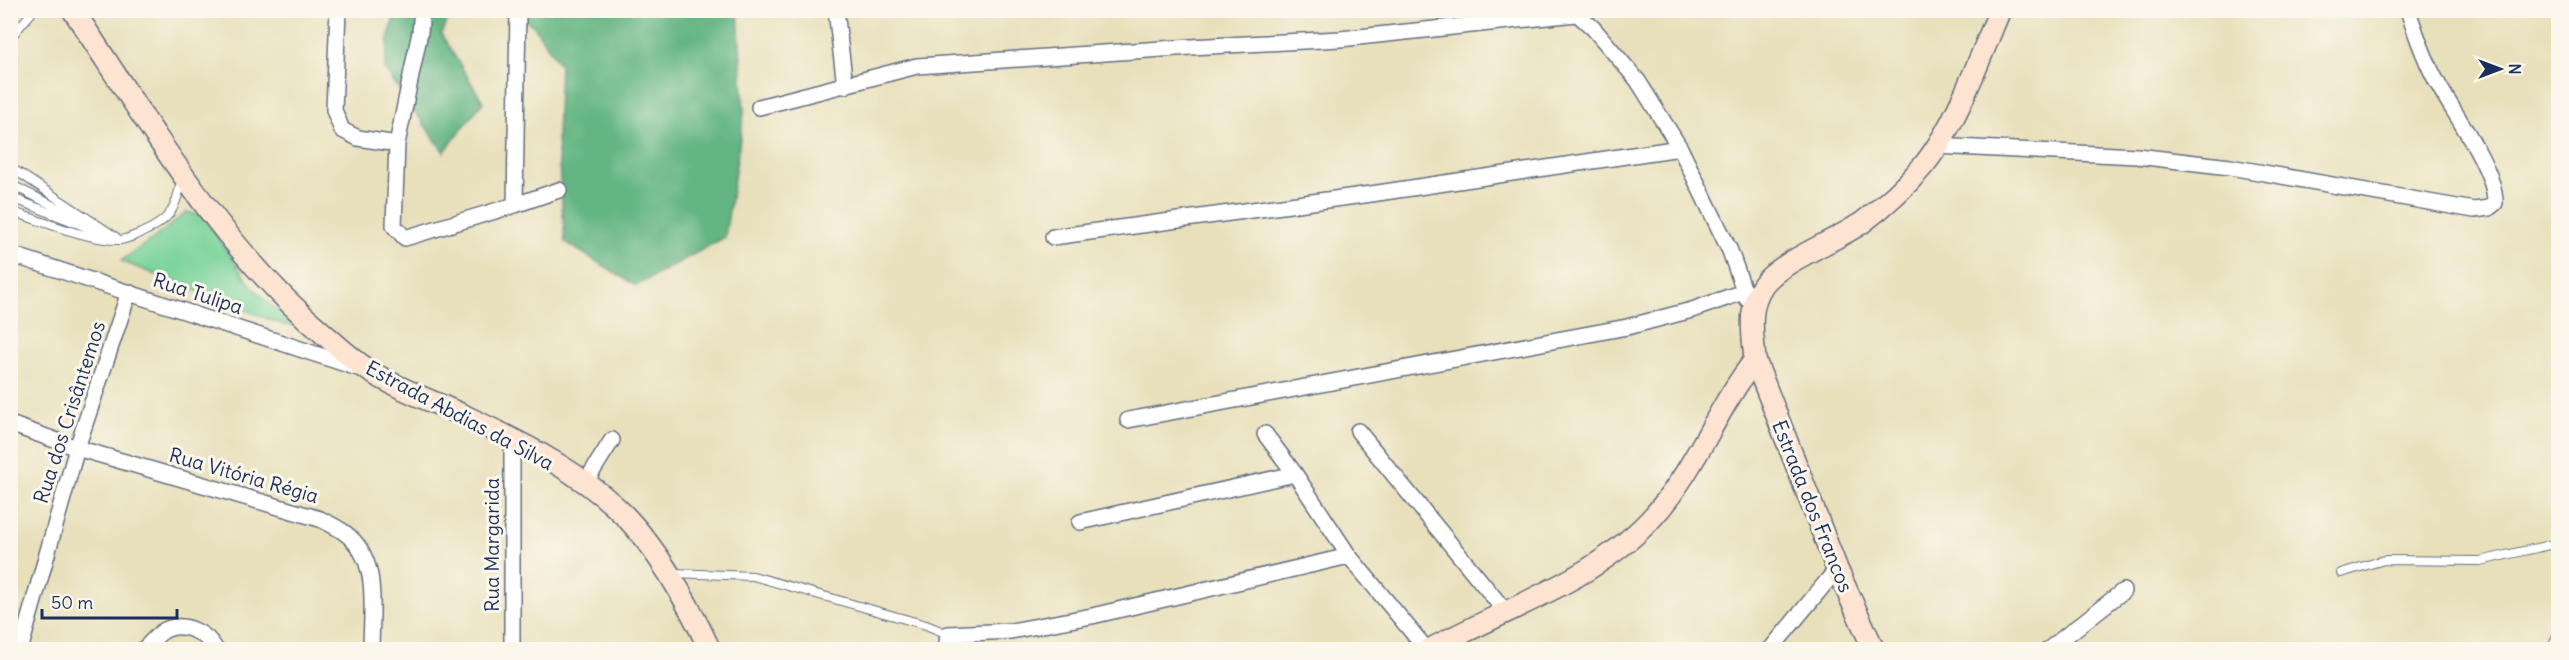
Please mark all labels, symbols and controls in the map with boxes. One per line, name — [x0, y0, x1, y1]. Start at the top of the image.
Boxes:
north arrow — [2470, 39, 2530, 99]
text: N — [2505, 63, 2525, 75]
street label: Rua Tulipa — [150, 267, 246, 319]
street label: Rua dos Crisântemos — [28, 318, 110, 506]
street label: Estrada Abdias da Silva — [362, 355, 558, 475]
street label: Estrada dos Francos — [1767, 416, 1859, 596]
street label: Rua Vitória Régia — [166, 442, 322, 508]
street label: Rua Margarida — [479, 478, 504, 612]
scale bar — [42, 582, 177, 620]
text: 50 m — [51, 591, 93, 614]

